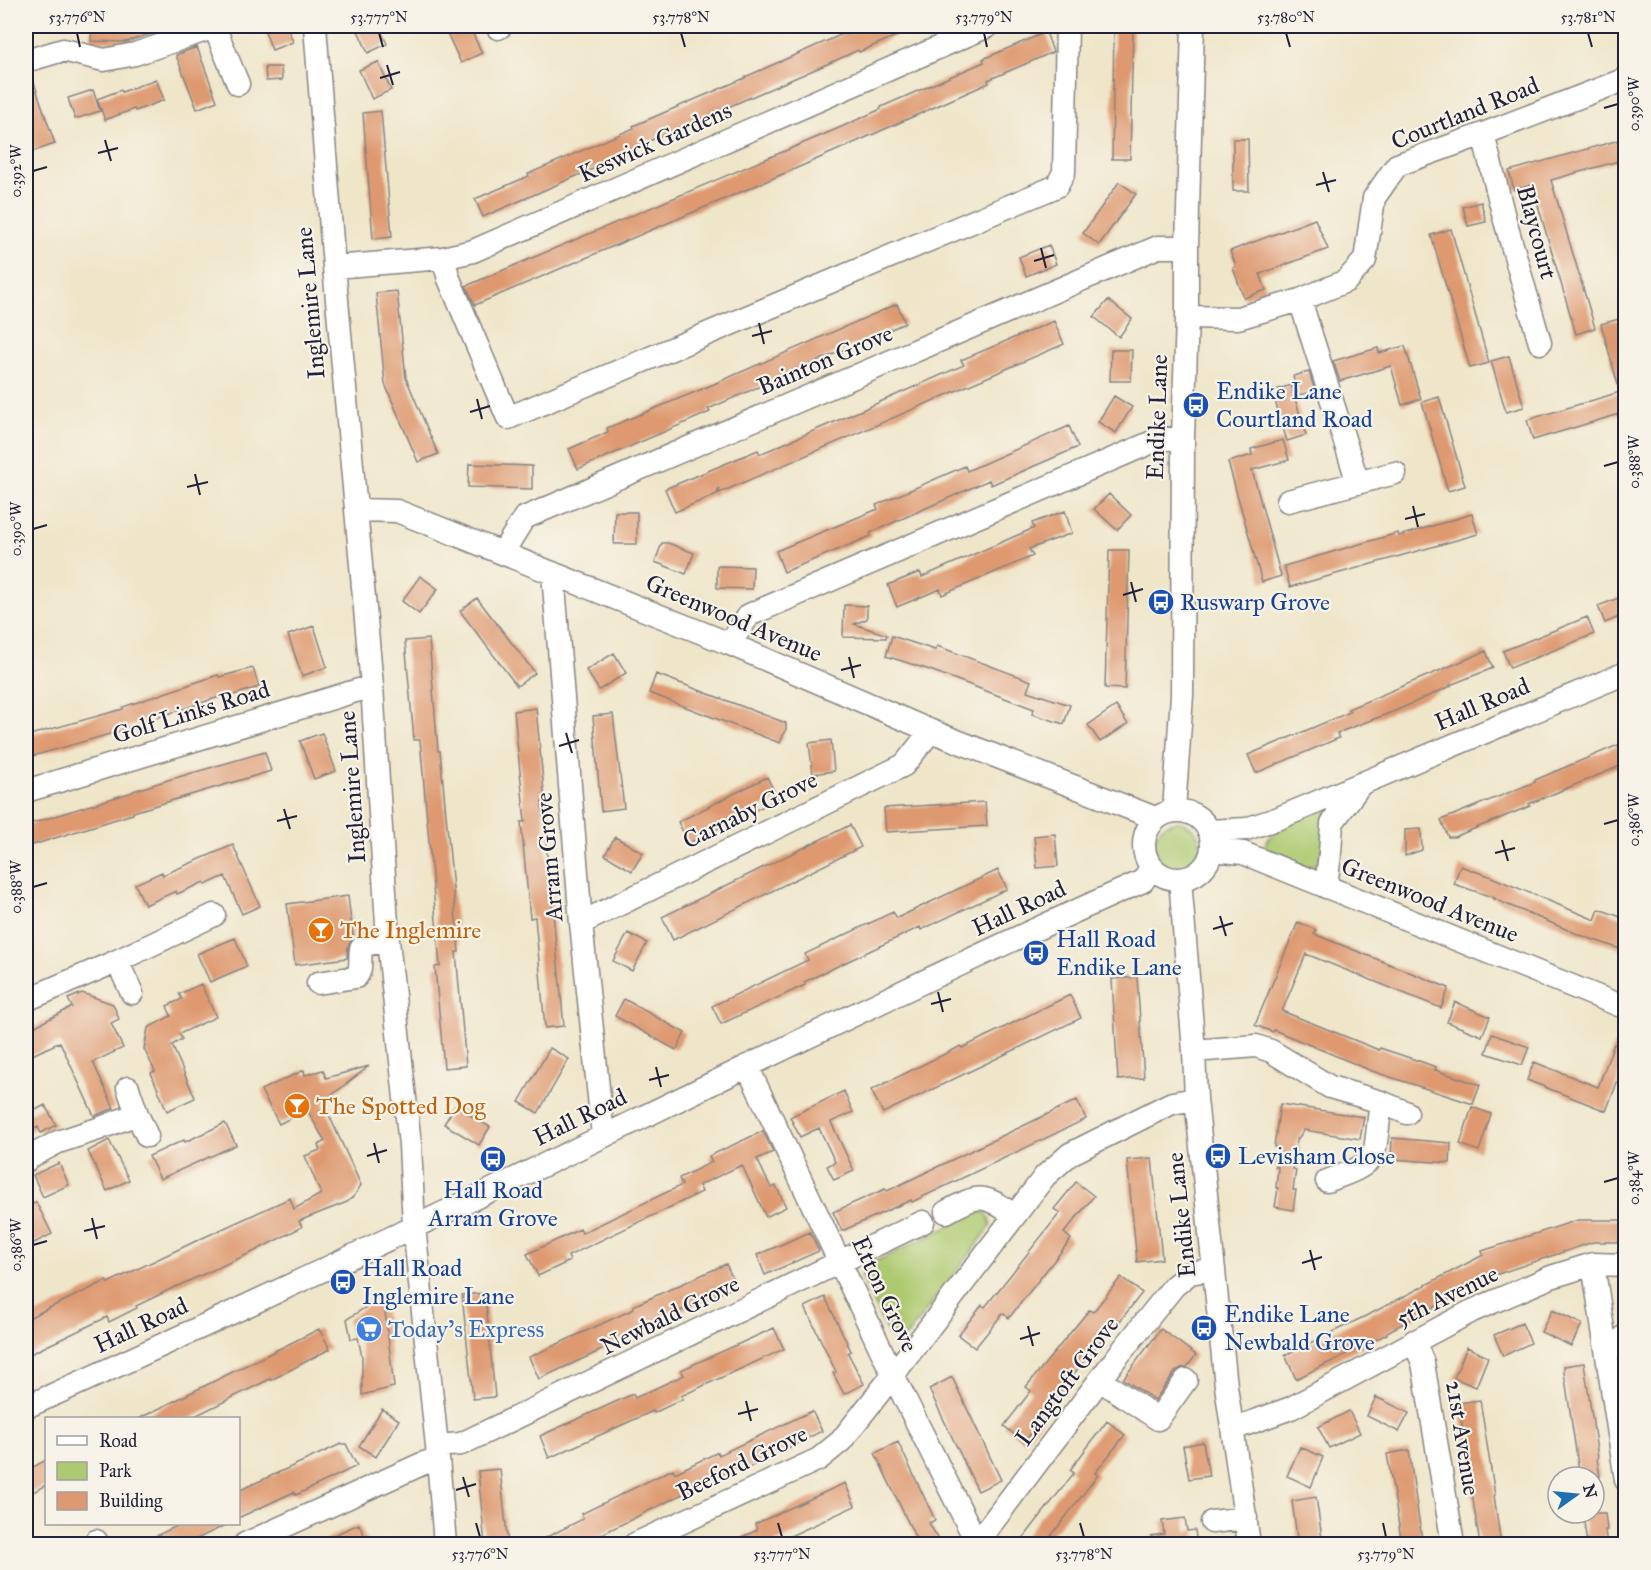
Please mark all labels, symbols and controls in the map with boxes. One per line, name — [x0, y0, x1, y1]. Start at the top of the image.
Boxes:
text: 53.776°N — [49, 8, 106, 26]
text: 53.777°N — [350, 8, 408, 26]
text: 53.778°N — [652, 8, 710, 26]
text: 53.779°N — [955, 8, 1013, 26]
text: 53.780°N — [1257, 8, 1315, 26]
text: 53.781°N — [1560, 8, 1616, 26]
street label: Courtland Road — [1387, 70, 1543, 156]
text: 0.390°W — [1625, 76, 1643, 131]
street label: Keswick Gardens — [574, 95, 736, 189]
text: 0.392°W — [7, 144, 25, 197]
street label: Blaycourt — [1510, 182, 1564, 283]
street label: Inglemire Lane — [288, 226, 332, 380]
street label: Bainton Grove — [753, 318, 897, 402]
street label: Endike Lane — [1140, 354, 1174, 480]
place label: Endike Lane Courtland Road — [1216, 376, 1373, 434]
bus stop icon: Endike Lane Courtland Road — [1181, 390, 1211, 420]
text: 0.388°W — [1625, 435, 1643, 489]
text: 0.390°W — [7, 501, 25, 556]
street label: Greenwood Avenue — [641, 567, 827, 669]
bus stop icon: Ruswarp Grove — [1146, 587, 1176, 617]
place label: Ruswarp Grove — [1180, 587, 1330, 617]
street label: Hall Road — [1430, 671, 1534, 737]
street label: Golf Links Road — [109, 674, 273, 750]
street label: Inglemire Lane — [332, 710, 372, 864]
street label: Carnaby Grove — [678, 764, 822, 856]
street label: Arram Grove — [528, 791, 570, 924]
text: 0.386°W — [1625, 793, 1643, 847]
street label: Greenwood Avenue — [1337, 851, 1523, 949]
text: 0.388°W — [7, 860, 25, 914]
street label: Hall Road — [967, 873, 1071, 943]
bar icon: The Inglemire — [306, 915, 336, 945]
place label: The Inglemire — [340, 915, 481, 945]
place label: Hall Road Endike Lane — [1056, 924, 1182, 982]
bus stop icon: Hall Road Endike Lane — [1021, 938, 1051, 968]
street label: Hall Road — [528, 1082, 632, 1152]
bar icon: The Spotted Dog — [282, 1091, 312, 1121]
place label: The Spotted Dog — [316, 1091, 486, 1121]
bus stop icon: Levisham Close — [1203, 1141, 1233, 1171]
place label: Levisham Close — [1238, 1141, 1395, 1171]
bus stop icon: Hall Road Arram Grove — [478, 1144, 508, 1174]
text: 0.384°W — [1625, 1150, 1643, 1205]
street label: Endike Lane — [1160, 1151, 1202, 1279]
place label: Hall Road Arram Grove — [427, 1175, 558, 1233]
text: 0.386°W — [7, 1218, 25, 1272]
street label: Etton Grove — [845, 1231, 925, 1357]
place label: Hall Road Inglemire Lane — [362, 1253, 514, 1311]
street label: 5th Avenue — [1391, 1258, 1503, 1334]
bus stop icon: Hall Road Inglemire Lane — [328, 1267, 358, 1297]
street label: Newbald Grove — [596, 1268, 744, 1362]
street label: Hall Road — [89, 1290, 193, 1360]
place label: Endike Lane Newbald Grove — [1224, 1299, 1375, 1357]
street label: Langtoft Grove — [1009, 1310, 1125, 1452]
bus stop icon: Endike Lane Newbald Grove — [1189, 1313, 1219, 1343]
supermarket icon: Today's Express — [354, 1314, 384, 1344]
place label: Today's Express — [388, 1314, 544, 1344]
street label: 21st Avenue — [1439, 1378, 1487, 1498]
legend — [45, 1417, 240, 1525]
street label: Beeford Grove — [672, 1418, 812, 1508]
text: Road — [99, 1430, 137, 1452]
text: Park — [99, 1460, 132, 1482]
north arrow — [1546, 1465, 1606, 1525]
text: N — [1579, 1482, 1601, 1501]
text: Building — [99, 1490, 163, 1513]
text: 53.776°N — [452, 1545, 509, 1563]
text: 53.777°N — [753, 1545, 811, 1563]
text: 53.778°N — [1055, 1545, 1113, 1563]
text: 53.779°N — [1357, 1545, 1415, 1563]

